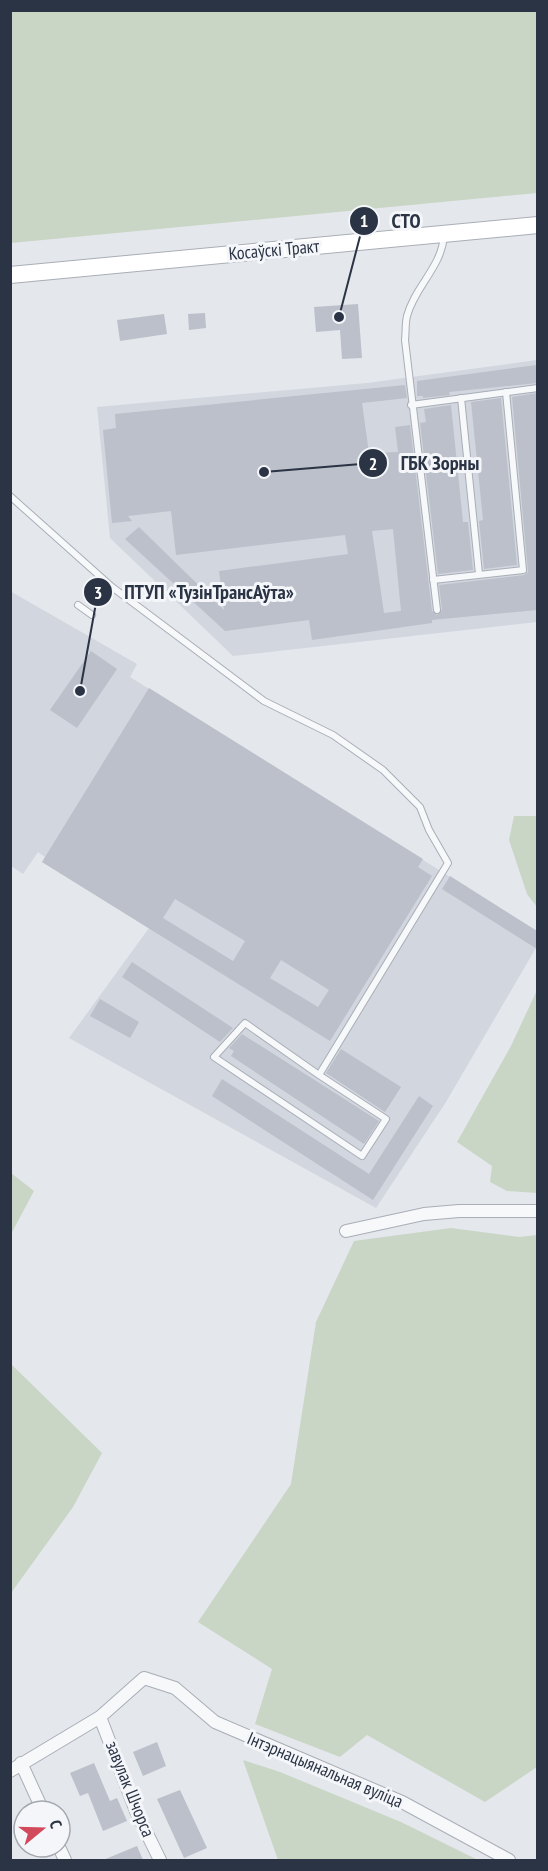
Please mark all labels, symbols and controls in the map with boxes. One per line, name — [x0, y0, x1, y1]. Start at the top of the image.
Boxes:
callout: СТО — [349, 202, 432, 240]
text: СТО — [392, 208, 420, 234]
text: 1 — [360, 209, 368, 232]
street label: Косаўскі Тракт — [228, 234, 320, 265]
callout: ГБК Зорны — [358, 444, 491, 482]
text: ГБК Зорны — [401, 450, 479, 476]
text: 2 — [369, 452, 377, 475]
callout: ПТУП «ТузінТрансАўта» — [83, 573, 306, 611]
text: ПТУП «ТузінТрансАўта» — [124, 579, 294, 605]
text: 3 — [94, 581, 102, 604]
street label: Інтэрнацыянальная вуліца — [244, 1726, 407, 1813]
street label: завулак Шчорса — [101, 1737, 160, 1840]
north arrow — [12, 1799, 72, 1859]
text: С — [46, 1817, 67, 1831]

